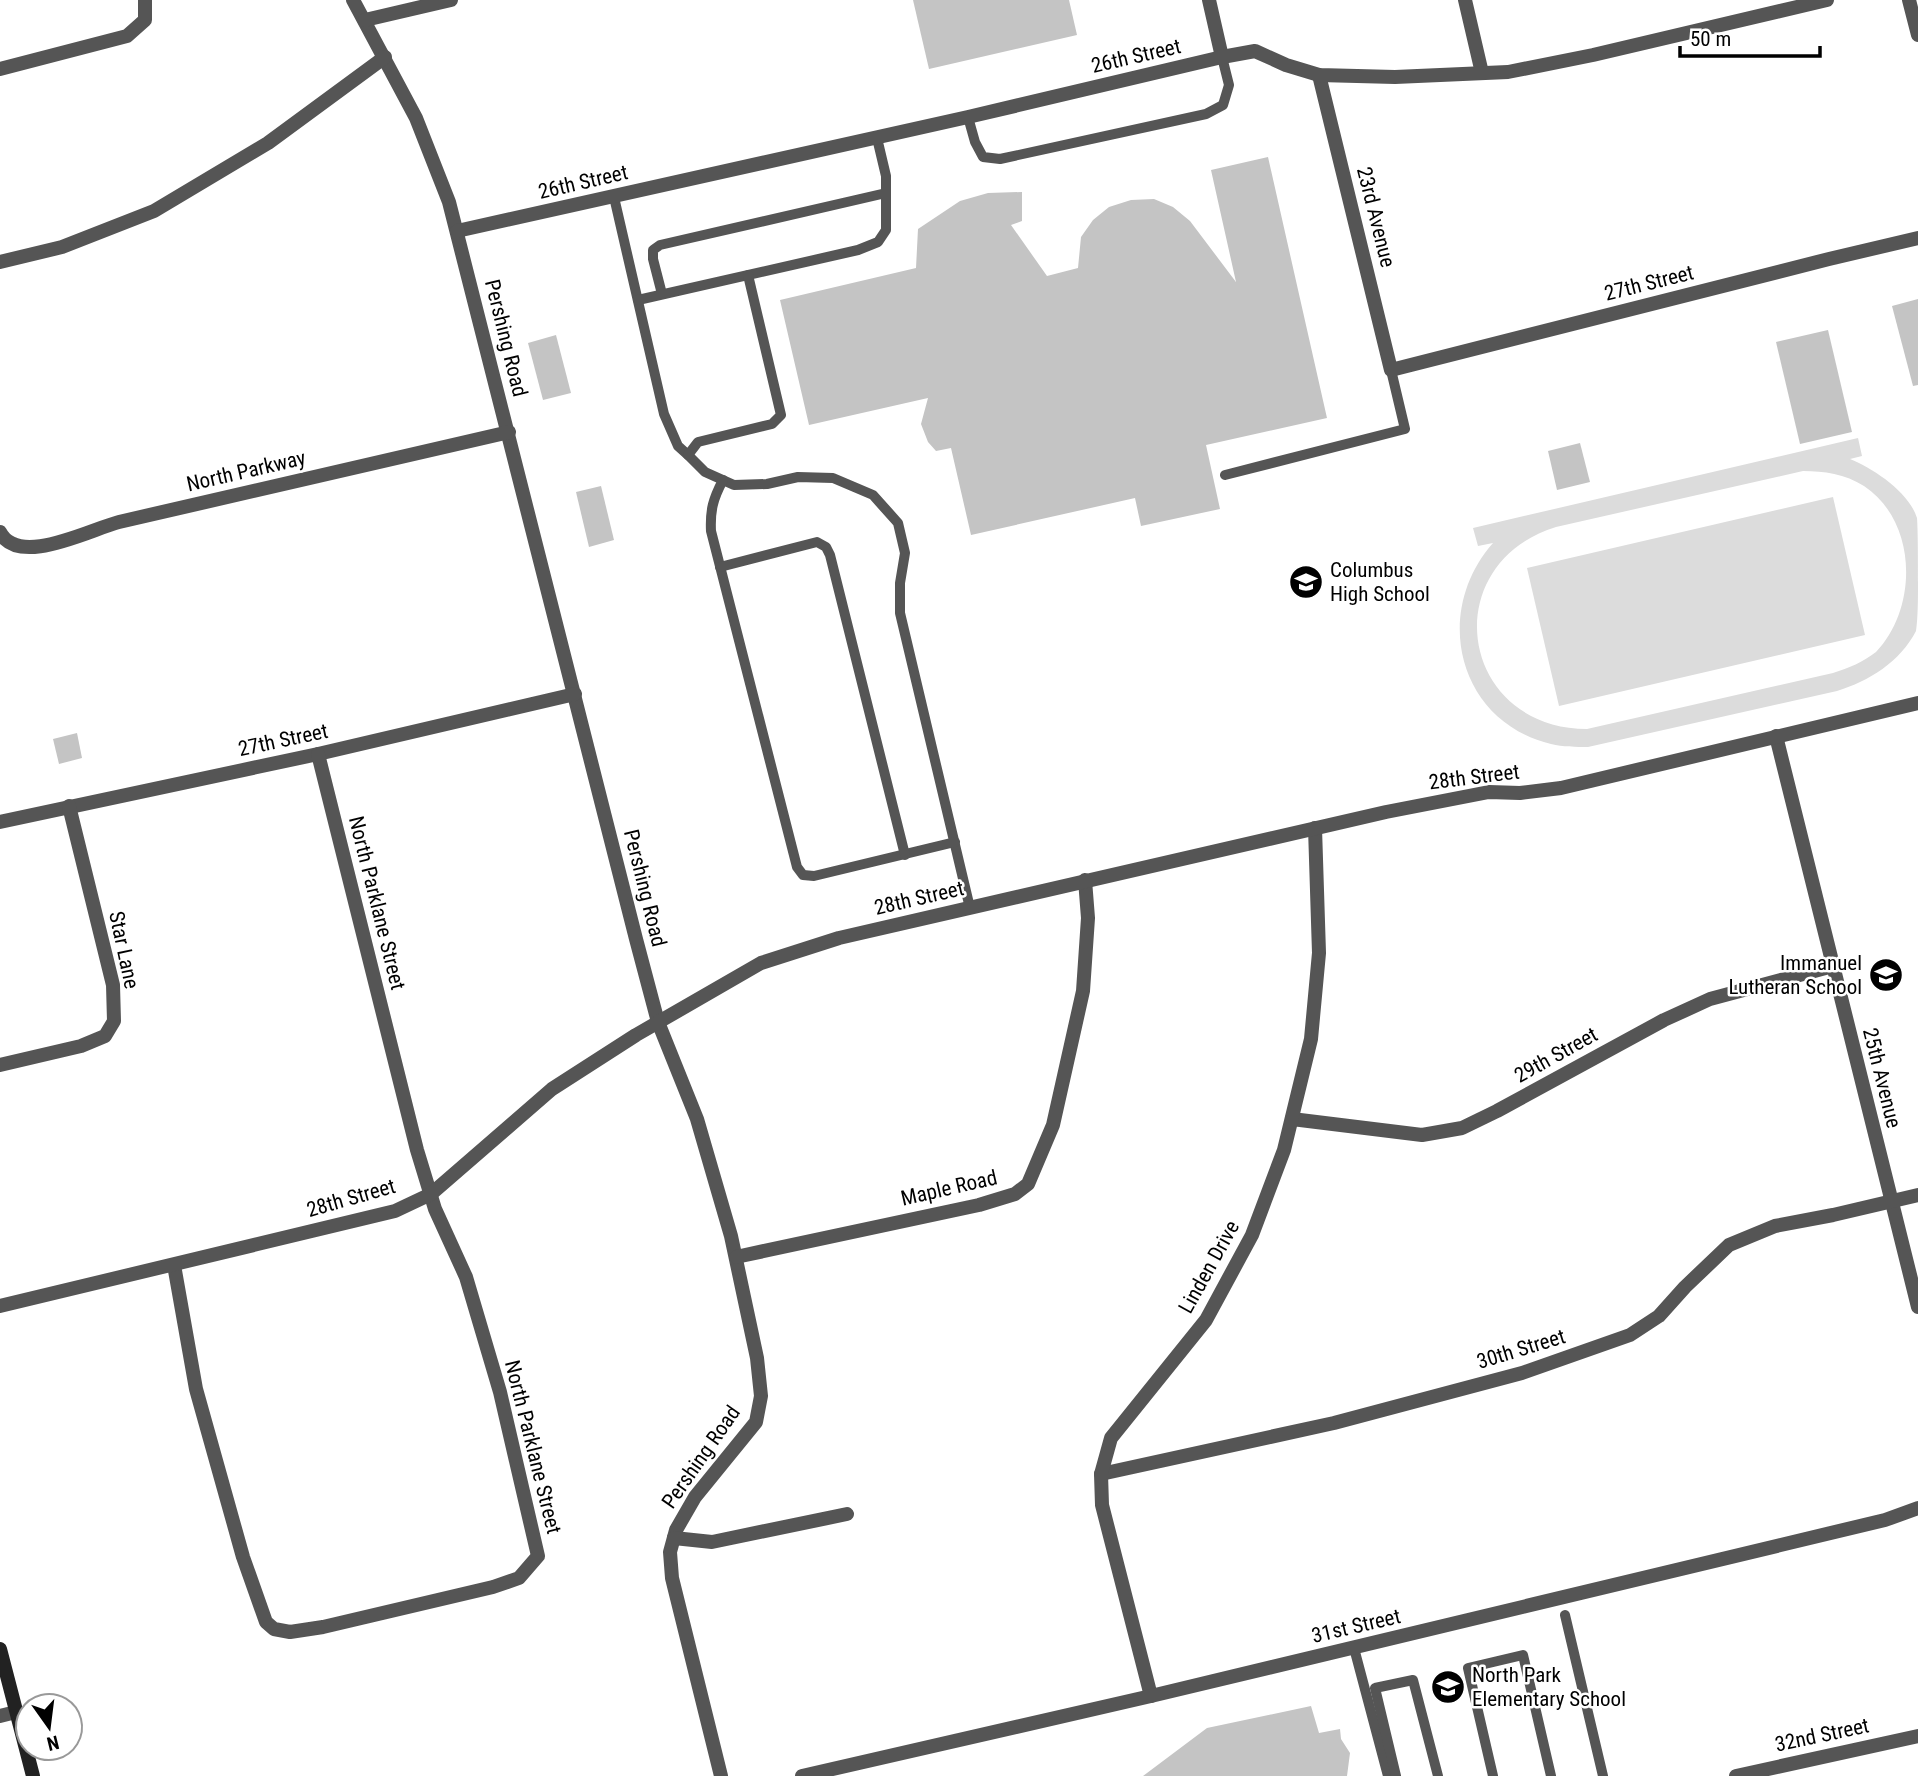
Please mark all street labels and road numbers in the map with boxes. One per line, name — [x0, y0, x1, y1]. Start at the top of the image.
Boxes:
street label: 26th Street — [1089, 34, 1183, 78]
street label: 26th Street — [536, 160, 630, 204]
street label: 23rd Avenue — [1352, 164, 1400, 270]
street label: 27th Street — [1602, 260, 1696, 306]
street label: Pershing Road — [480, 277, 532, 399]
street label: North Parkway — [184, 446, 308, 496]
street label: 27th Street — [236, 719, 330, 761]
street label: 28th Street — [1427, 760, 1521, 794]
street label: North Parklane Street — [344, 814, 410, 992]
street label: Pershing Road — [619, 827, 671, 949]
street label: 28th Street — [872, 876, 966, 920]
street label: Star Lane — [104, 909, 144, 991]
street label: 29th Street — [1510, 1022, 1602, 1088]
street label: 25th Avenue — [1858, 1025, 1906, 1131]
street label: Maple Road — [899, 1165, 999, 1211]
street label: 28th Street — [304, 1174, 398, 1222]
street label: Linden Drive — [1174, 1216, 1244, 1317]
street label: 30th Street — [1474, 1324, 1568, 1374]
street label: North Parklane Street — [500, 1358, 566, 1536]
street label: Pershing Road — [657, 1401, 745, 1513]
street label: 31st Street — [1309, 1604, 1403, 1648]
street label: 32nd Street — [1773, 1713, 1871, 1757]

